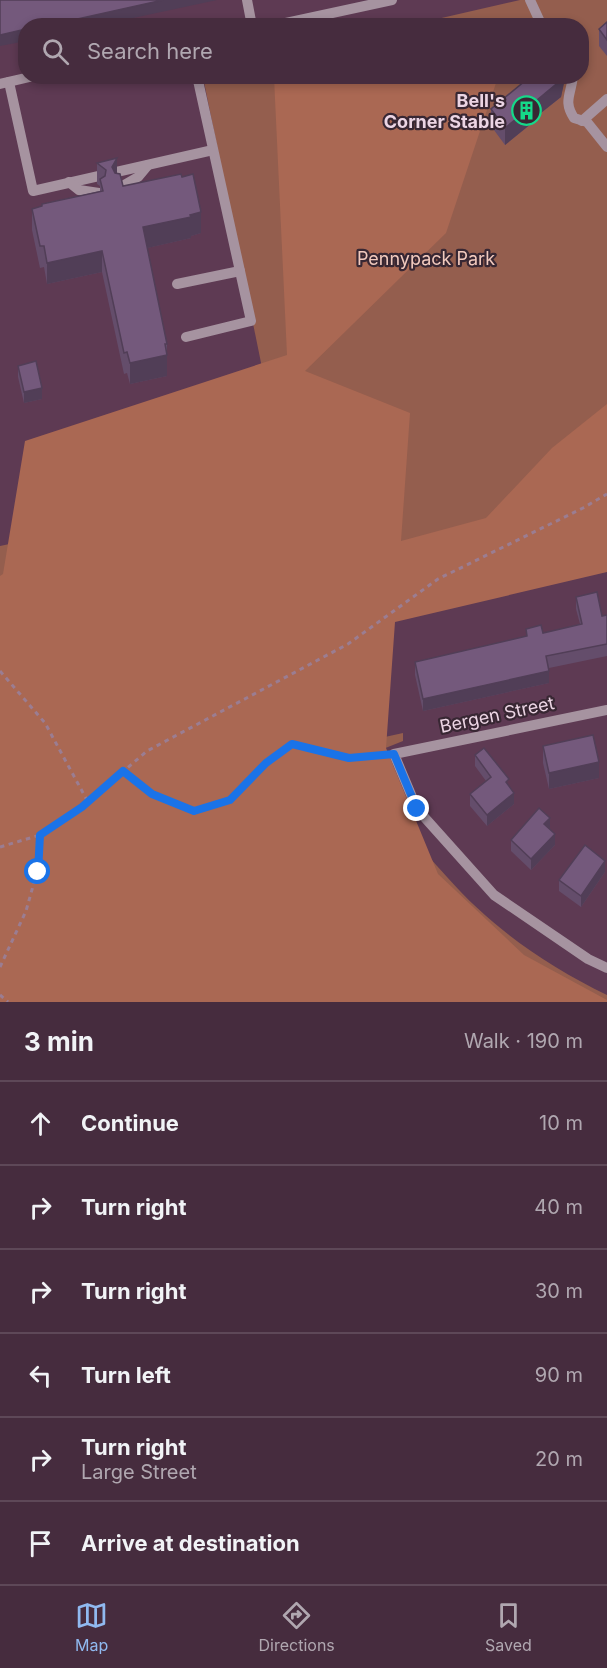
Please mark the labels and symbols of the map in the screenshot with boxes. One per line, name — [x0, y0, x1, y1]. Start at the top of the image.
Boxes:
place label: Bell's Corner Stable — [384, 90, 505, 132]
building icon: Bell's Corner Stable — [510, 95, 542, 127]
park label: Pennypack Park — [357, 248, 495, 269]
street label: Bergen Street — [438, 692, 556, 737]
route end — [403, 795, 429, 821]
route start — [24, 858, 50, 884]

